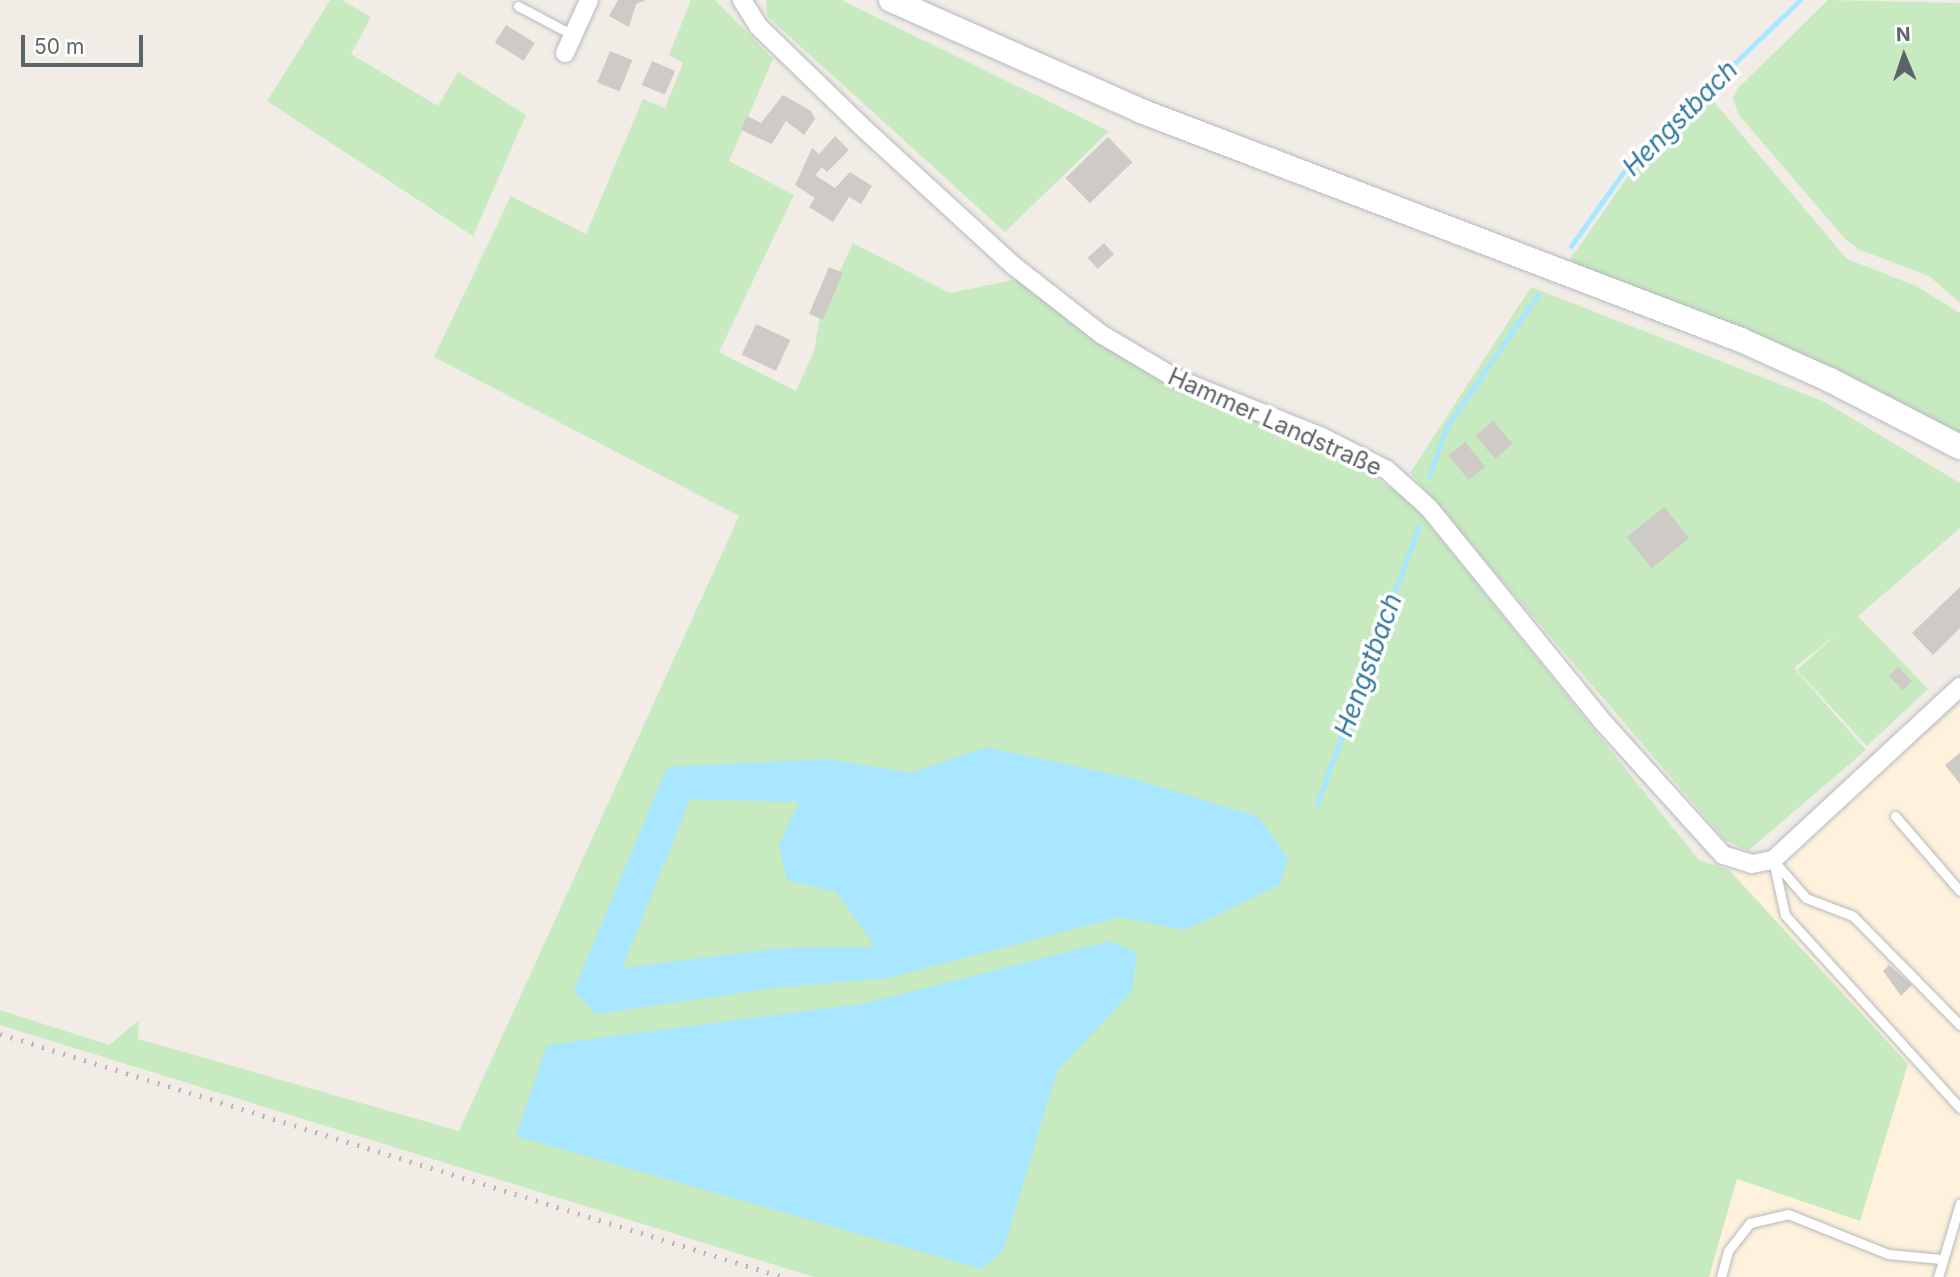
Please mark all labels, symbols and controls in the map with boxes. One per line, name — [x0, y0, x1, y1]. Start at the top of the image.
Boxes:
scale bar — [24, 21, 147, 65]
north arrow — [1869, 21, 1939, 91]
text: N — [1896, 23, 1911, 46]
text: 50 m — [34, 34, 84, 59]
water label: Hengstbach — [1616, 54, 1744, 182]
street label: Hammer Landstraße — [1164, 362, 1386, 482]
water label: Hengstbach — [1328, 589, 1408, 741]

